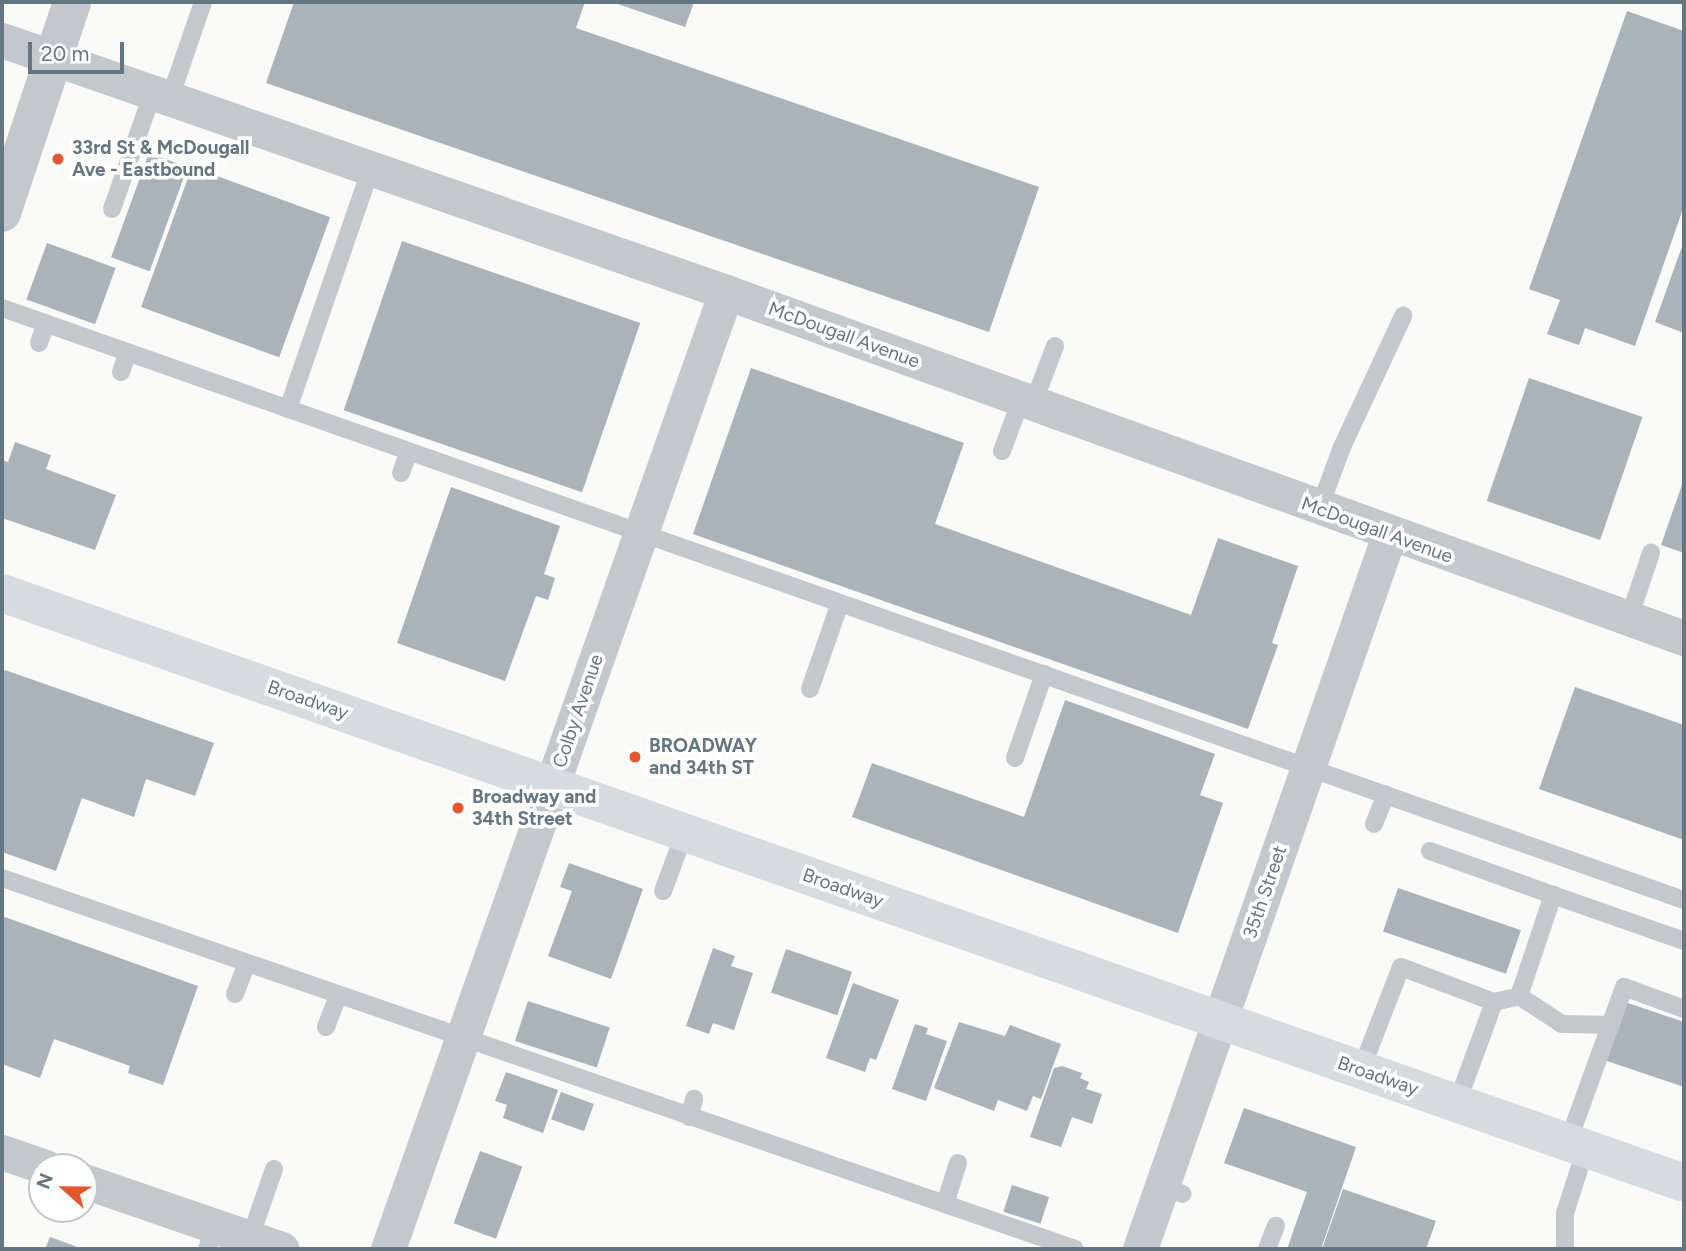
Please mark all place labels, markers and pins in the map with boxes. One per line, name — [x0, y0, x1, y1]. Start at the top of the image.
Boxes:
place label: 33rd St & McDougall Ave - Eastbound — [72, 137, 249, 181]
marker: 33rd St & McDougall Ave - Eastbound — [50, 151, 66, 167]
place label: BROADWAY and 34th ST — [649, 735, 757, 779]
marker: BROADWAY and 34th ST — [627, 749, 643, 765]
place label: Broadway and 34th Street — [472, 786, 596, 830]
marker: Broadway and 34th Street — [450, 800, 466, 816]

